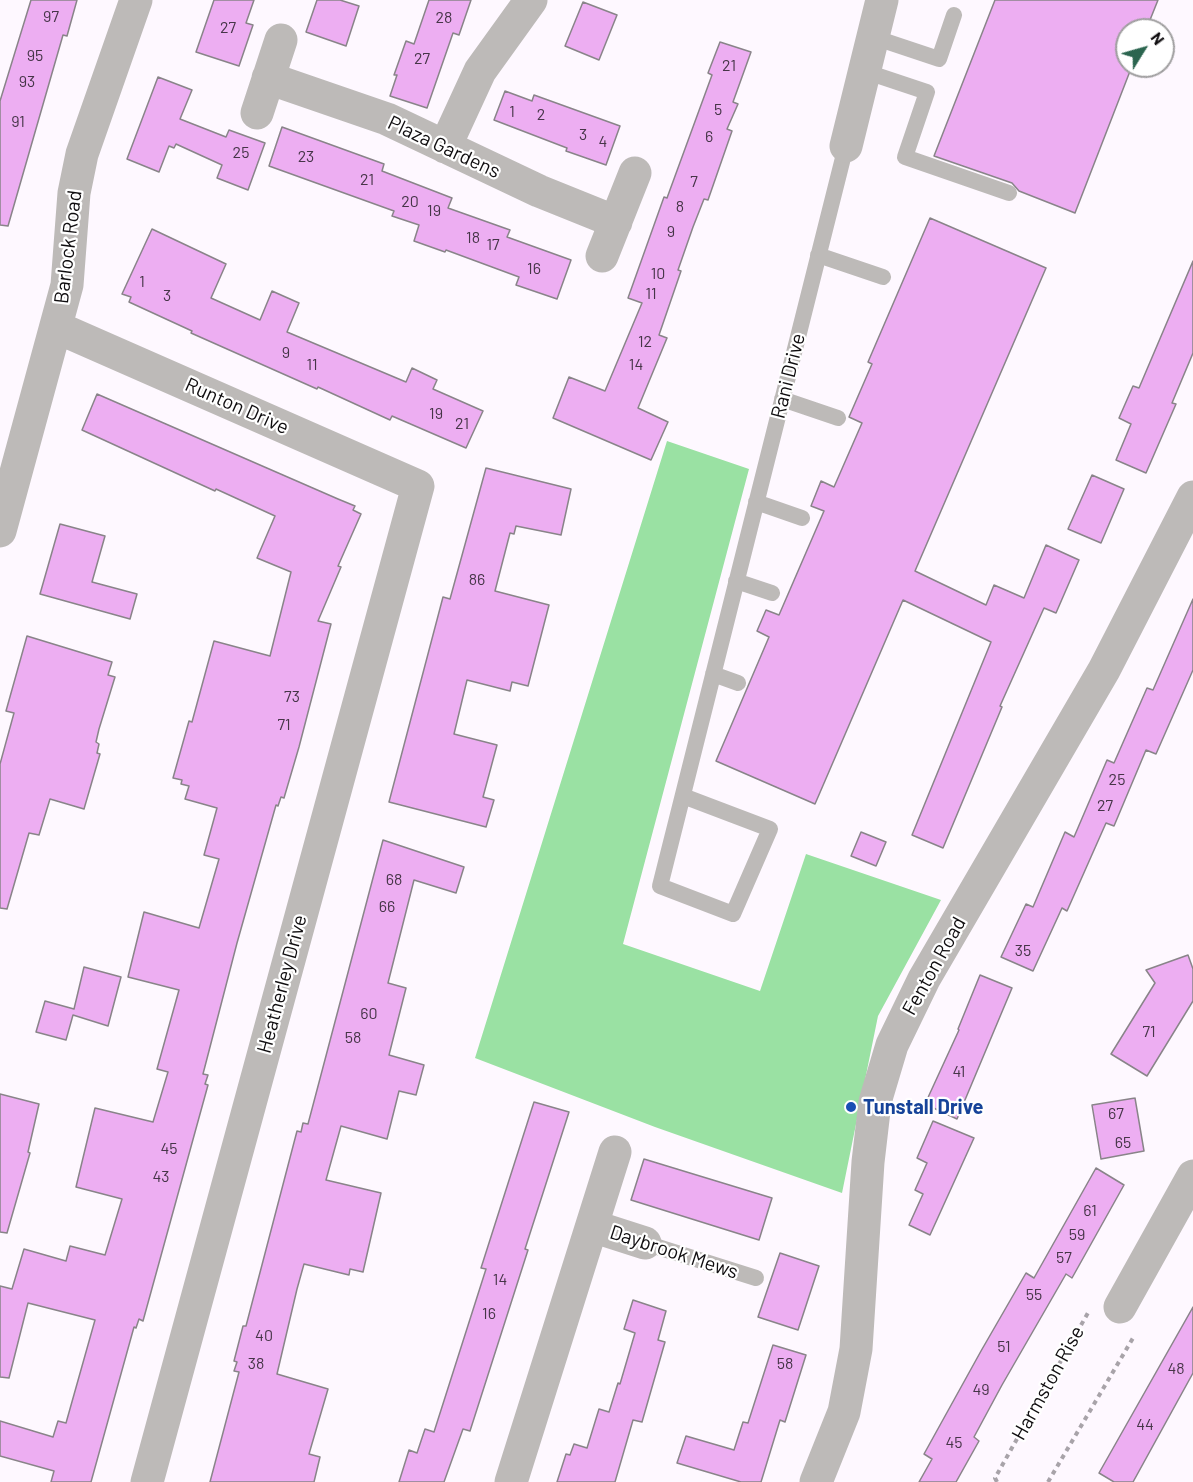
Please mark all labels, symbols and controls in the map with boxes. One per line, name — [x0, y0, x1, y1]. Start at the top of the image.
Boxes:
house number: 97 — [43, 7, 59, 27]
house number: 28 — [436, 8, 452, 28]
house number: 27 — [220, 18, 236, 38]
north arrow — [1115, 18, 1175, 78]
text: N — [1147, 28, 1169, 48]
house number: 95 — [27, 46, 43, 66]
house number: 27 — [414, 49, 430, 69]
house number: 21 — [722, 56, 736, 76]
house number: 93 — [19, 72, 35, 92]
house number: 5 — [714, 100, 722, 120]
house number: 1 — [509, 102, 515, 122]
house number: 2 — [537, 105, 545, 125]
street label: Plaza Gardens — [384, 110, 504, 184]
house number: 91 — [11, 112, 25, 132]
house number: 3 — [579, 125, 587, 145]
house number: 6 — [705, 127, 713, 147]
house number: 4 — [599, 132, 607, 152]
house number: 25 — [233, 143, 249, 163]
house number: 23 — [298, 147, 314, 167]
house number: 21 — [360, 170, 374, 190]
house number: 7 — [690, 172, 698, 192]
street label: Barlock Road — [49, 189, 87, 305]
house number: 20 — [401, 192, 419, 212]
house number: 8 — [676, 197, 684, 217]
house number: 19 — [427, 201, 441, 221]
house number: 9 — [667, 222, 675, 242]
house number: 18 — [466, 228, 480, 248]
house number: 17 — [486, 235, 500, 255]
house number: 16 — [527, 259, 541, 279]
house number: 10 — [651, 264, 665, 284]
house number: 1 — [139, 272, 145, 292]
house number: 11 — [645, 284, 657, 304]
house number: 3 — [163, 286, 171, 306]
street label: Rani Drive — [766, 331, 810, 421]
house number: 12 — [638, 332, 652, 352]
house number: 9 — [282, 343, 290, 363]
house number: 11 — [306, 355, 318, 375]
house number: 14 — [629, 355, 643, 375]
street label: Runton Drive — [181, 372, 293, 440]
house number: 19 — [429, 404, 443, 424]
house number: 21 — [455, 414, 469, 434]
house number: 86 — [469, 570, 485, 590]
house number: 73 — [284, 687, 300, 707]
house number: 71 — [277, 715, 291, 735]
house number: 25 — [1109, 770, 1125, 790]
house number: 27 — [1097, 796, 1113, 816]
house number: 68 — [386, 870, 402, 890]
house number: 66 — [379, 897, 395, 917]
street label: Heatherley Drive — [252, 912, 312, 1056]
street label: Fenton Road — [897, 913, 971, 1019]
house number: 35 — [1015, 941, 1031, 961]
house number: 60 — [360, 1004, 378, 1024]
house number: 71 — [1142, 1022, 1156, 1042]
house number: 58 — [345, 1028, 361, 1048]
house number: 41 — [953, 1062, 965, 1082]
place label: Tunstall Drive — [863, 1095, 983, 1119]
marker: Tunstall Drive — [844, 1100, 858, 1114]
house number: 67 — [1108, 1104, 1124, 1124]
house number: 65 — [1115, 1133, 1131, 1153]
house number: 45 — [160, 1139, 178, 1159]
house number: 43 — [152, 1167, 170, 1187]
house number: 61 — [1083, 1201, 1097, 1221]
street label: Daybrook Mews — [607, 1220, 741, 1284]
house number: 59 — [1069, 1225, 1085, 1245]
house number: 57 — [1056, 1248, 1072, 1268]
house number: 14 — [493, 1270, 507, 1290]
house number: 55 — [1026, 1285, 1042, 1305]
house number: 16 — [482, 1304, 496, 1324]
street label: Harmston Rise — [1007, 1322, 1089, 1444]
house number: 40 — [255, 1326, 273, 1346]
house number: 51 — [997, 1337, 1011, 1357]
house number: 38 — [248, 1354, 264, 1374]
house number: 58 — [777, 1354, 793, 1374]
house number: 48 — [1167, 1359, 1185, 1379]
house number: 49 — [972, 1380, 990, 1400]
house number: 44 — [1136, 1415, 1154, 1435]
house number: 45 — [945, 1433, 963, 1453]

